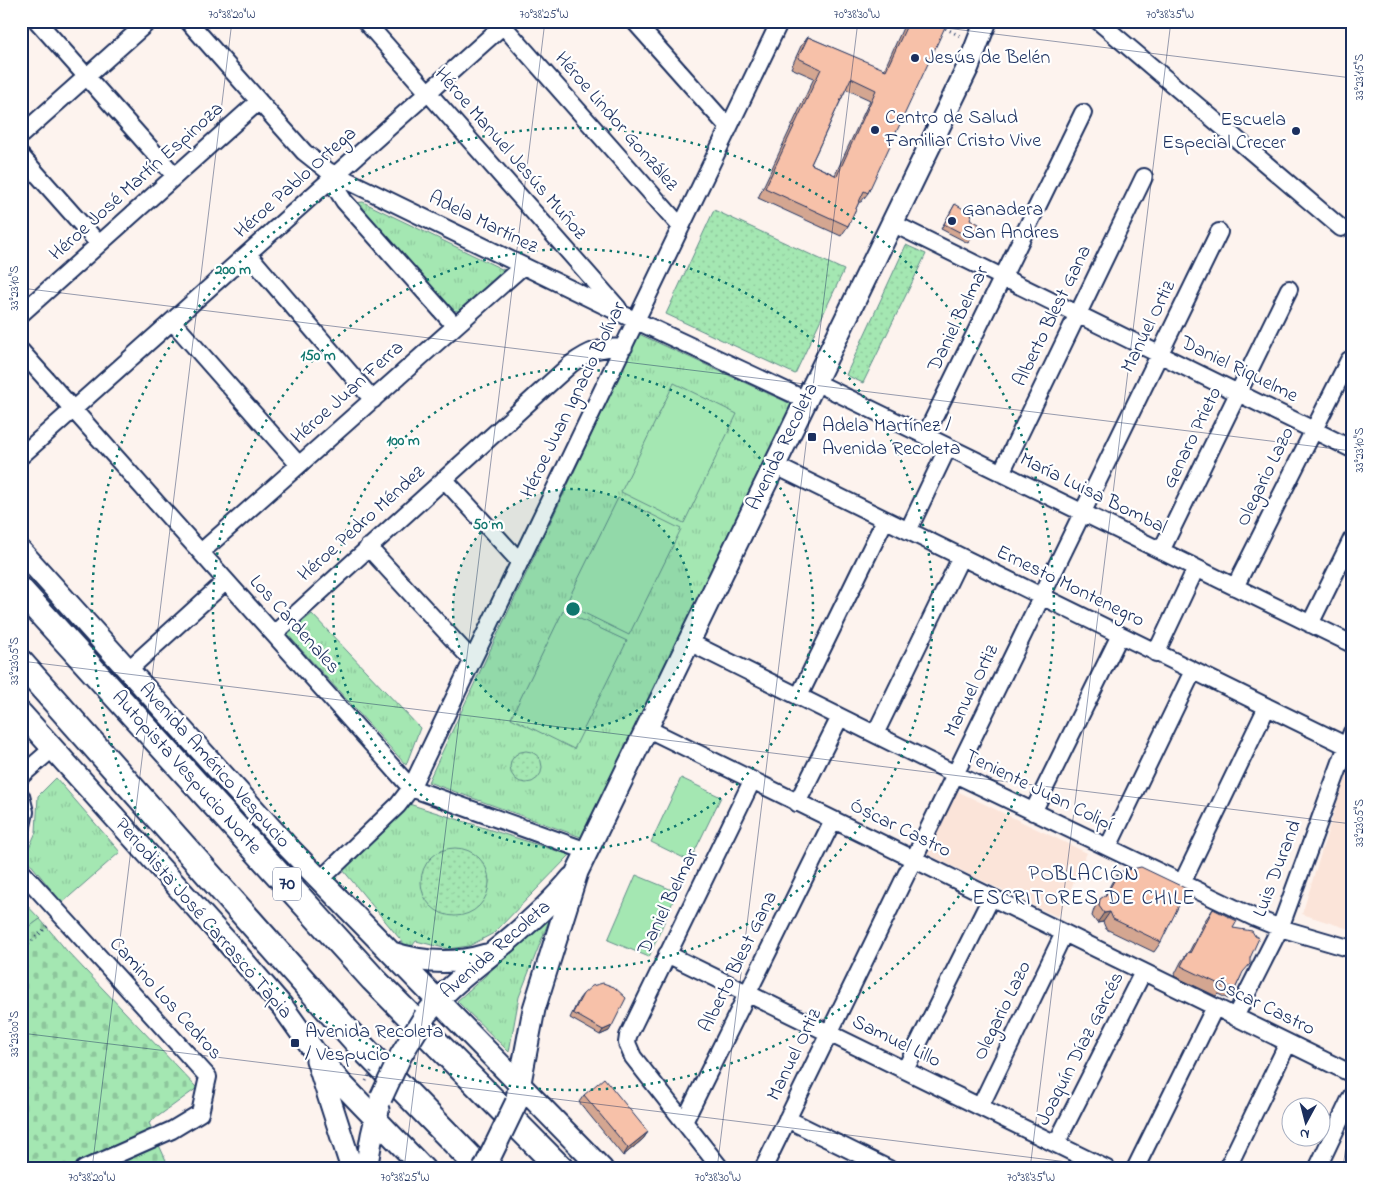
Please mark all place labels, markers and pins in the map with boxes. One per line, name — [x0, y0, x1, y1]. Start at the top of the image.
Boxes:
place label: Jesús de Belén — [925, 44, 1050, 73]
marker: Jesús de Belén — [909, 52, 921, 64]
place label: Centro de Salud Familiar Cristo Vive — [884, 104, 1041, 156]
place label: Escuela Especial Crecer — [1162, 106, 1287, 158]
marker: Centro de Salud Familiar Cristo Vive — [869, 124, 881, 136]
marker: Escuela Especial Crecer — [1290, 125, 1302, 137]
place label: Ganadera San Andres — [962, 196, 1059, 248]
marker: Ganadera San Andres — [946, 215, 958, 227]
place label: Adela Martínez / Avenida Recoleta — [822, 412, 961, 464]
marker: Adela Martínez / Avenida Recoleta — [806, 431, 818, 443]
centre of rings — [564, 600, 582, 618]
place label: Avenida Recoleta / Vespucio — [305, 1018, 444, 1070]
marker: Avenida Recoleta / Vespucio — [289, 1037, 301, 1049]

